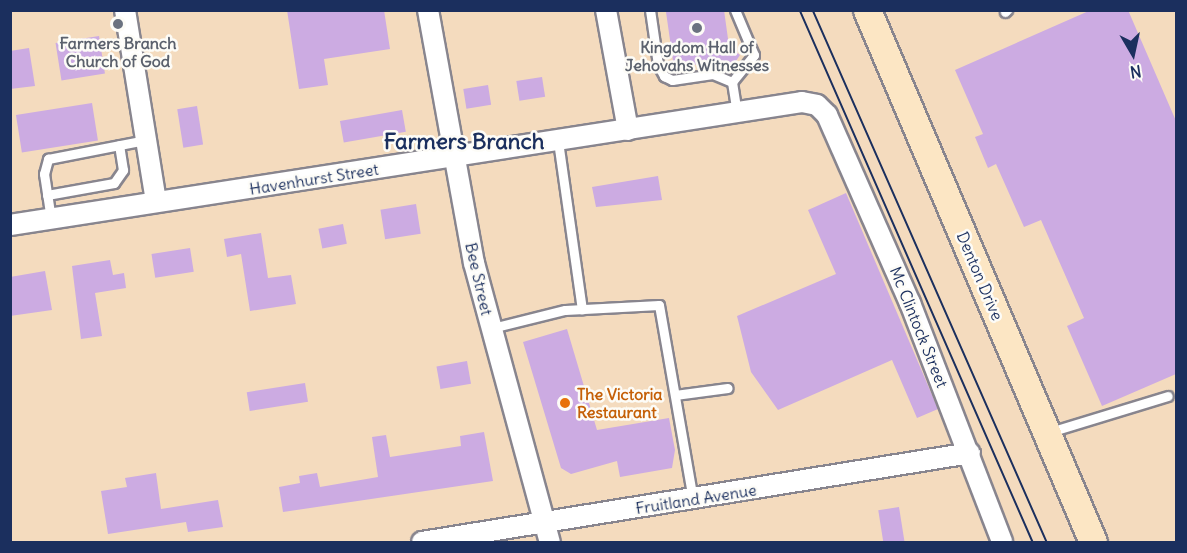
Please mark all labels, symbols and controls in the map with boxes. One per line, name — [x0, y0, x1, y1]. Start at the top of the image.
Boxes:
marker: Farmers Branch Church of God — [111, 17, 125, 31]
marker: Kingdom Hall of Jehovahs Witnesses — [690, 21, 704, 35]
north arrow — [1103, 24, 1163, 84]
place label: Farmers Branch Church of God — [60, 33, 176, 71]
place label: Kingdom Hall of Jehovahs Witnesses — [625, 37, 769, 75]
text: N — [1129, 61, 1143, 83]
district label: Farmers Branch — [384, 129, 544, 155]
street label: Havenhurst Street — [248, 159, 380, 199]
street label: Denton Drive — [953, 229, 1007, 323]
street label: Bee Street — [461, 241, 497, 317]
street label: Mc Clintock Street — [886, 264, 952, 390]
place label: The Victoria Restaurant — [577, 384, 662, 422]
marker: The Victoria Restaurant — [558, 396, 572, 410]
street label: Fruitland Avenue — [634, 480, 758, 518]

